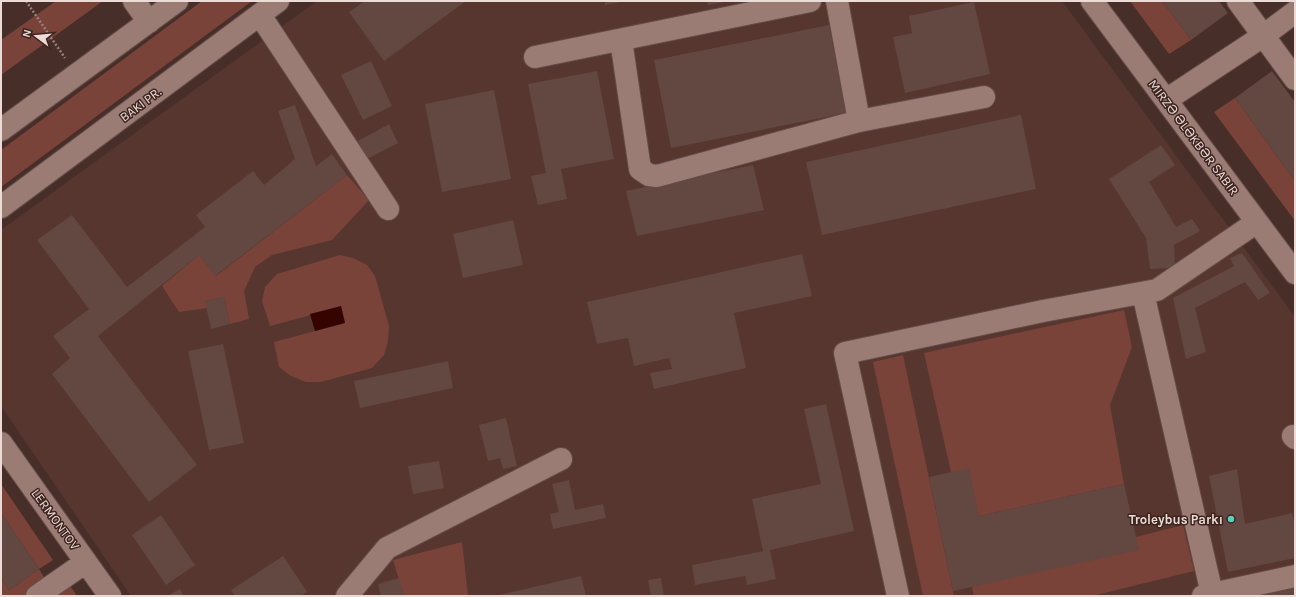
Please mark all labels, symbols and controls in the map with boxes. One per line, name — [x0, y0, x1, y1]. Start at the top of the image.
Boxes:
north arrow — [16, 16, 56, 56]
text: N — [20, 28, 34, 39]
street label: MIRZƏ ƏLƏKBƏR SABIR — [1145, 77, 1242, 198]
street label: BAKI PR. — [117, 84, 164, 125]
street label: LERMONTOV — [28, 486, 83, 553]
place label: Troleybus Parkı — [1129, 512, 1223, 527]
marker: Troleybus Parkı — [1226, 514, 1236, 524]

